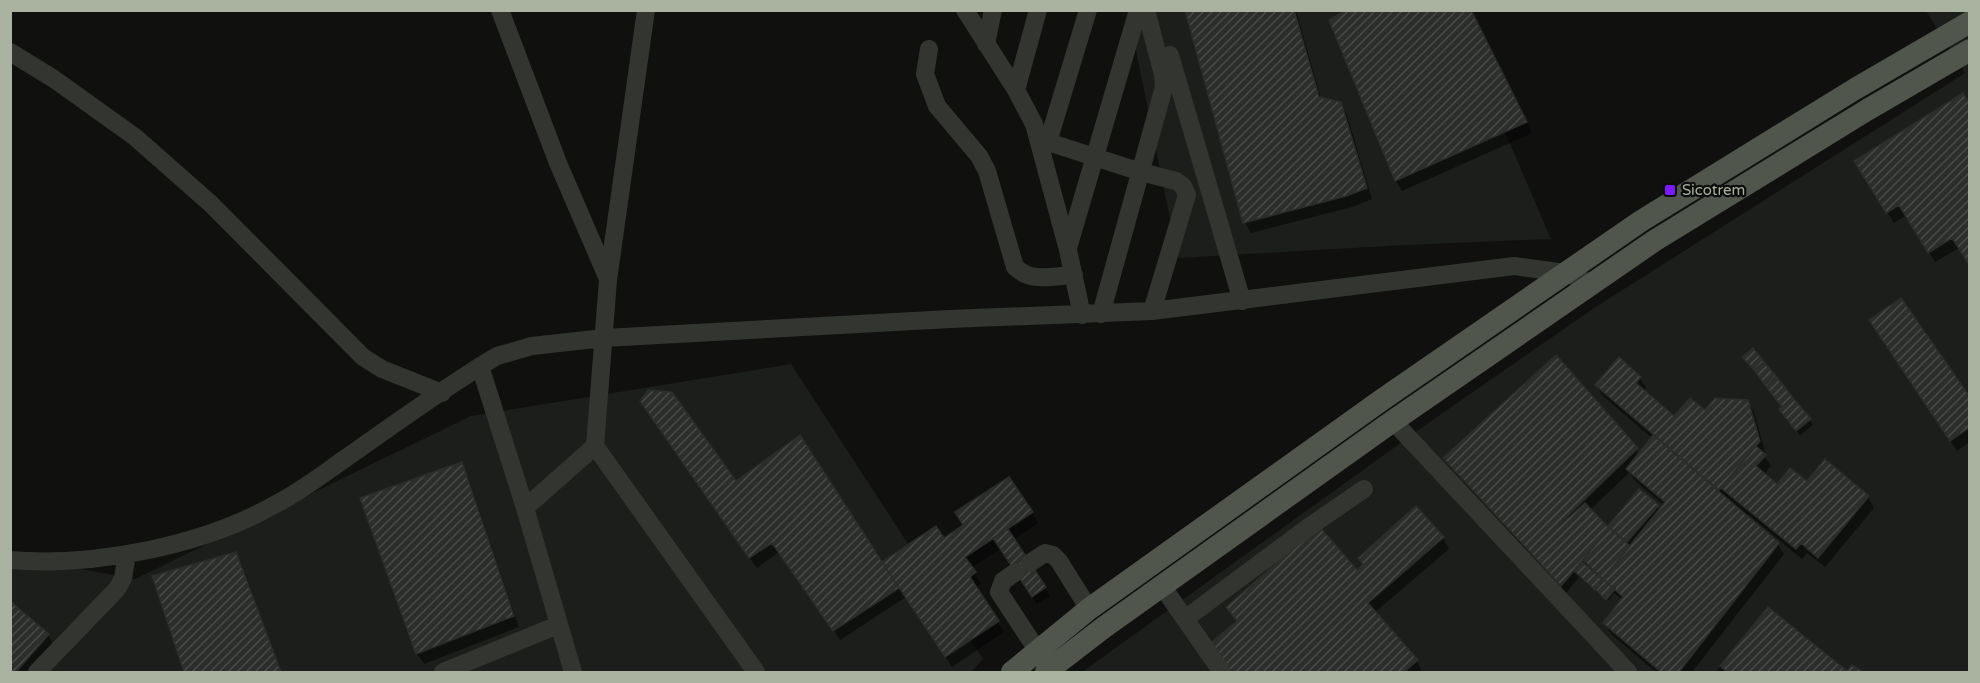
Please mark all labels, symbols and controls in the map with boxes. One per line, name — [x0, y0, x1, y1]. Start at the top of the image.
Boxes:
place label: Sicotrem — [1682, 181, 1745, 199]
marker: Sicotrem — [1663, 183, 1677, 197]

